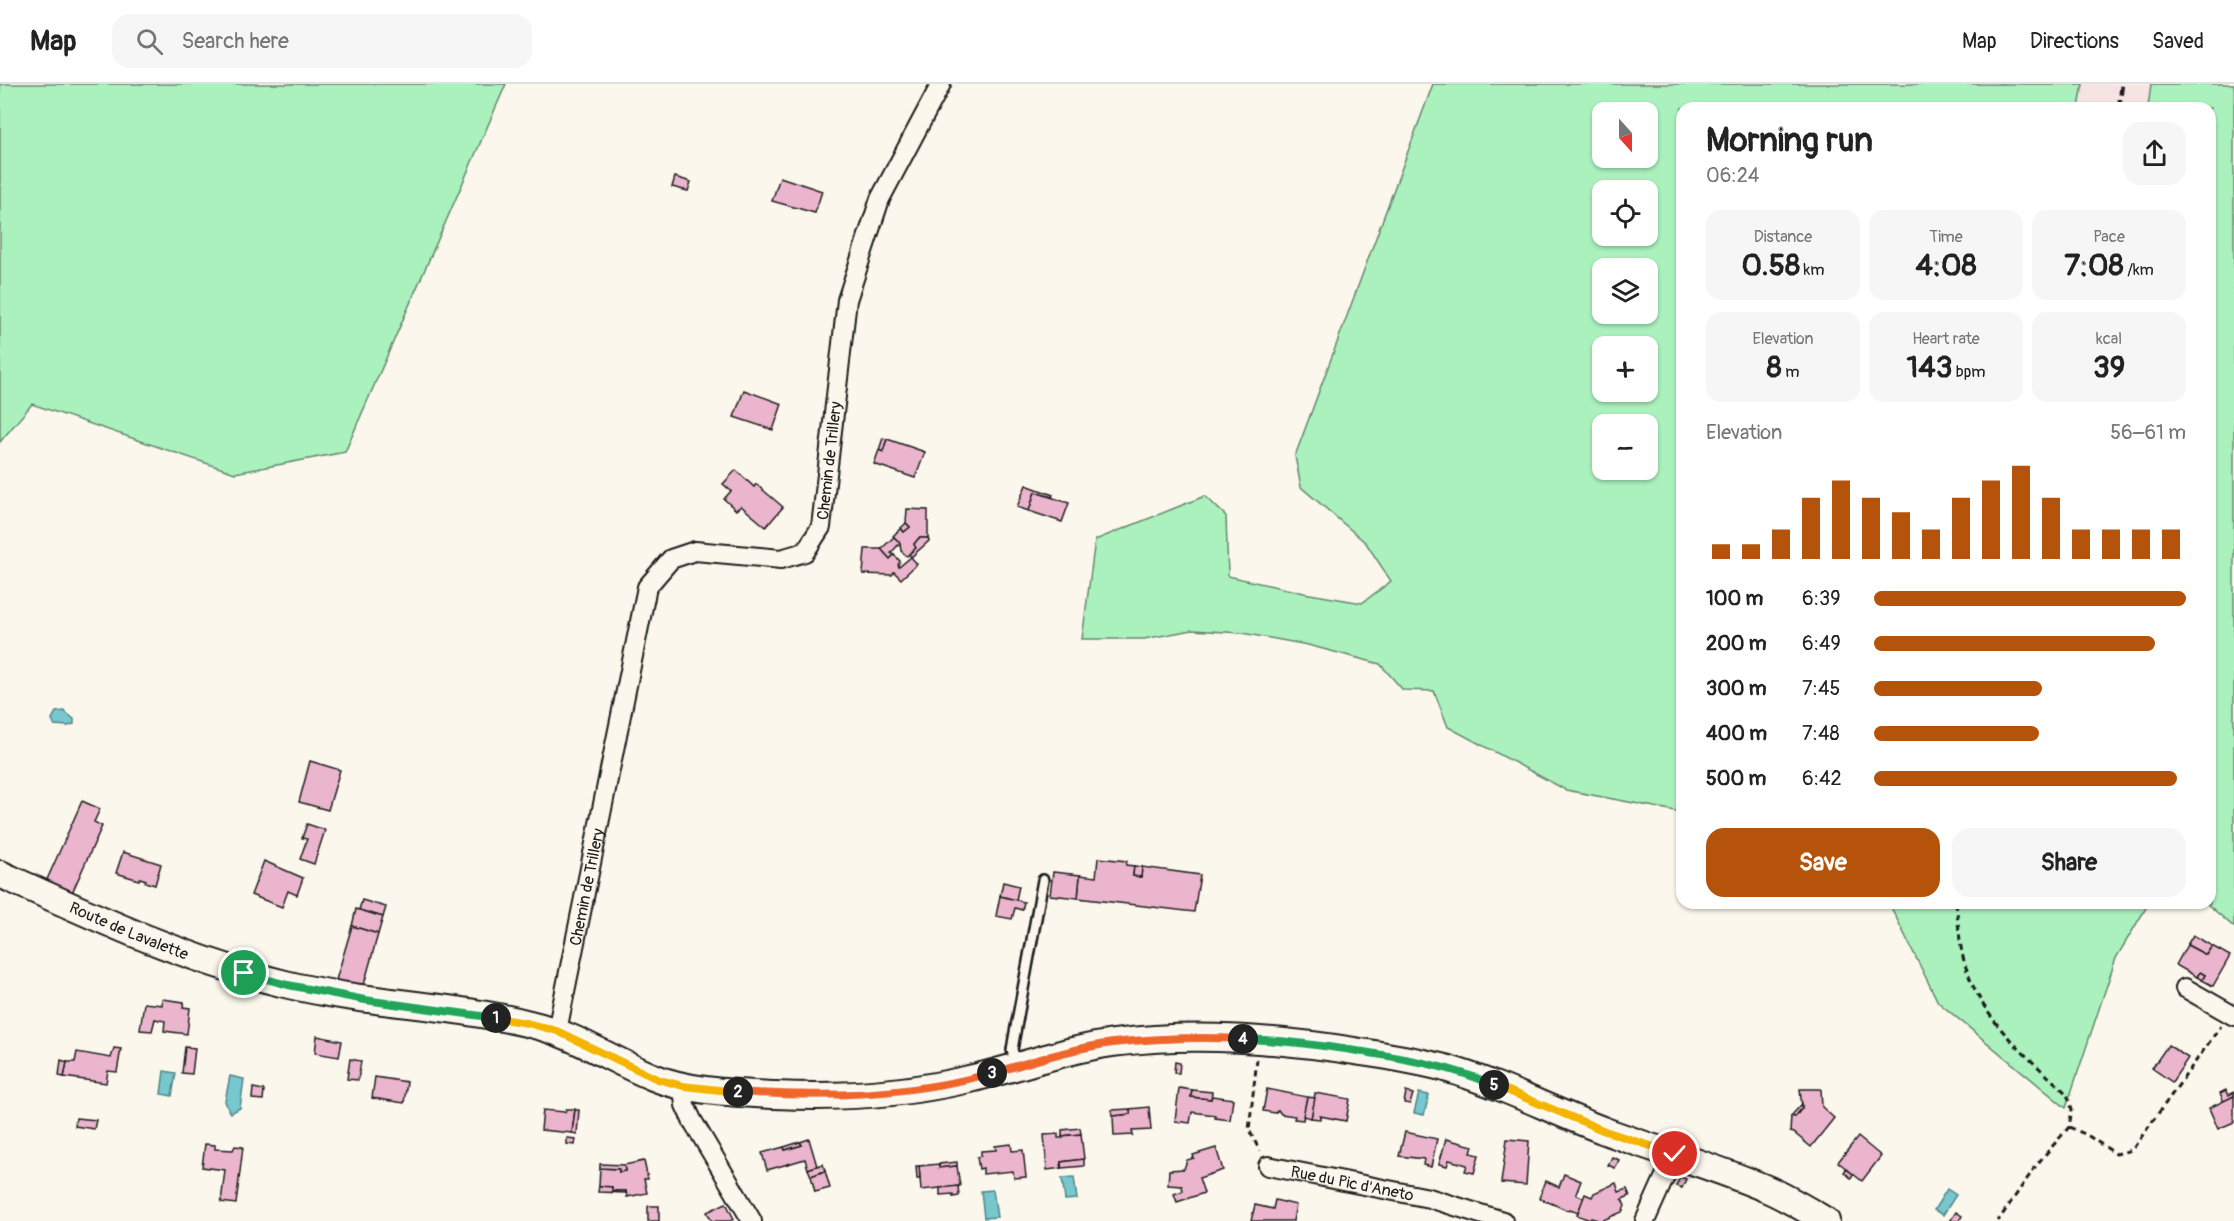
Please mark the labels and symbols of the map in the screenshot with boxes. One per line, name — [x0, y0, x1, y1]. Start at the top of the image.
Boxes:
north arrow — [1592, 102, 1658, 168]
street label: Chemin de Trillery — [813, 400, 846, 521]
street label: Chemin de Trillery — [566, 827, 609, 947]
street label: Route de Lavalette — [66, 898, 191, 965]
pin — [218, 947, 269, 998]
pin: 1 — [481, 1003, 511, 1033]
pin: 4 — [1228, 1024, 1258, 1054]
pin: 3 — [977, 1058, 1007, 1088]
pin: 5 — [1479, 1070, 1509, 1100]
pin: 2 — [723, 1077, 753, 1107]
pin — [1649, 1128, 1700, 1179]
street label: Rue du Pic d'Aneto — [1289, 1162, 1416, 1206]

